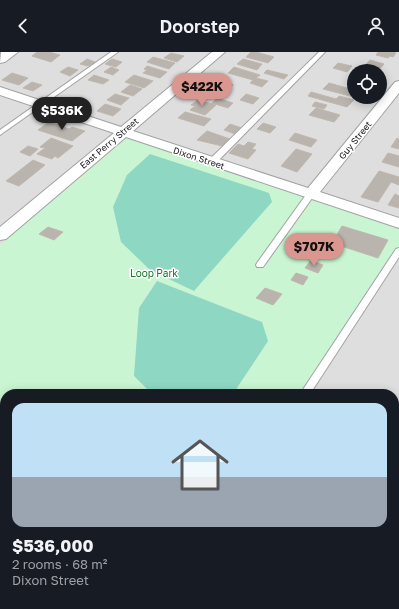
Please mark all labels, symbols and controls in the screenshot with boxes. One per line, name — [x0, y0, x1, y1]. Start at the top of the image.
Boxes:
icon: back — [12, 15, 34, 37]
text: Doorstep — [160, 15, 239, 37]
icon: person — [365, 15, 387, 37]
map controls — [347, 64, 387, 104]
button: locate — [347, 64, 387, 104]
pin: $422K — [174, 73, 230, 107]
text: $422K — [181, 78, 223, 94]
pin: $536K — [34, 97, 90, 131]
text: $536K — [41, 102, 83, 118]
street label: East Perry Street — [77, 115, 141, 171]
street label: Guy Street — [336, 118, 374, 161]
street label: Dixon Street — [172, 145, 226, 172]
pin: $707K — [286, 233, 342, 267]
text: $707K — [294, 238, 334, 254]
park label: Loop Park — [130, 267, 178, 279]
icon: home — [164, 429, 236, 501]
text: $536,000 — [12, 535, 94, 556]
text: 2 rooms · 68 m² — [12, 556, 107, 572]
text: Dixon Street — [12, 572, 89, 588]

